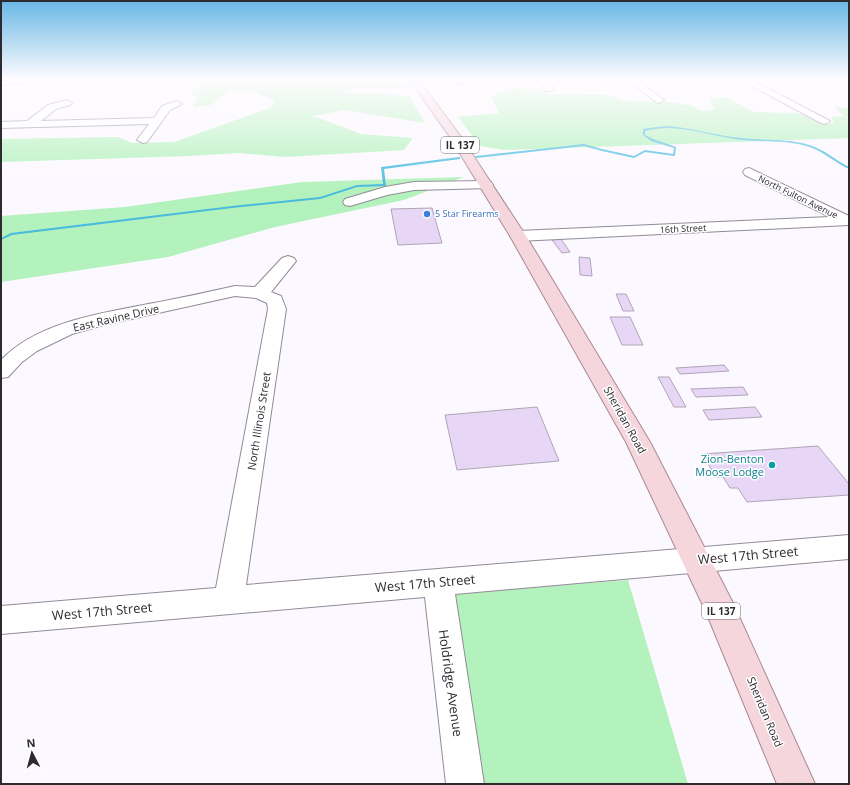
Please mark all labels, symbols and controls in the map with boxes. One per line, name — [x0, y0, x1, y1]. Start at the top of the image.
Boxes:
road number: IL 137 — [441, 137, 479, 153]
street label: North Fulton Avenue — [756, 172, 840, 222]
place label: 5 Star Firearms — [435, 207, 499, 220]
marker: 5 Star Firearms — [422, 209, 432, 219]
street label: 16th Street — [659, 221, 707, 236]
street label: East Ravine Drive — [71, 300, 161, 335]
street label: North Illinois Street — [243, 371, 274, 471]
street label: Sheridan Road — [601, 383, 650, 456]
place label: Zion-Benton Moose Lodge — [695, 451, 764, 479]
marker: Zion-Benton Moose Lodge — [767, 460, 777, 470]
street label: West 17th Street — [697, 542, 799, 568]
street label: West 17th Street — [374, 570, 476, 596]
street label: West 17th Street — [51, 598, 153, 624]
road number: IL 137 — [702, 603, 740, 619]
street label: Holdridge Avenue — [435, 628, 467, 738]
street label: Sheridan Road — [744, 674, 787, 749]
north arrow — [12, 733, 52, 773]
text: N — [26, 735, 36, 750]

